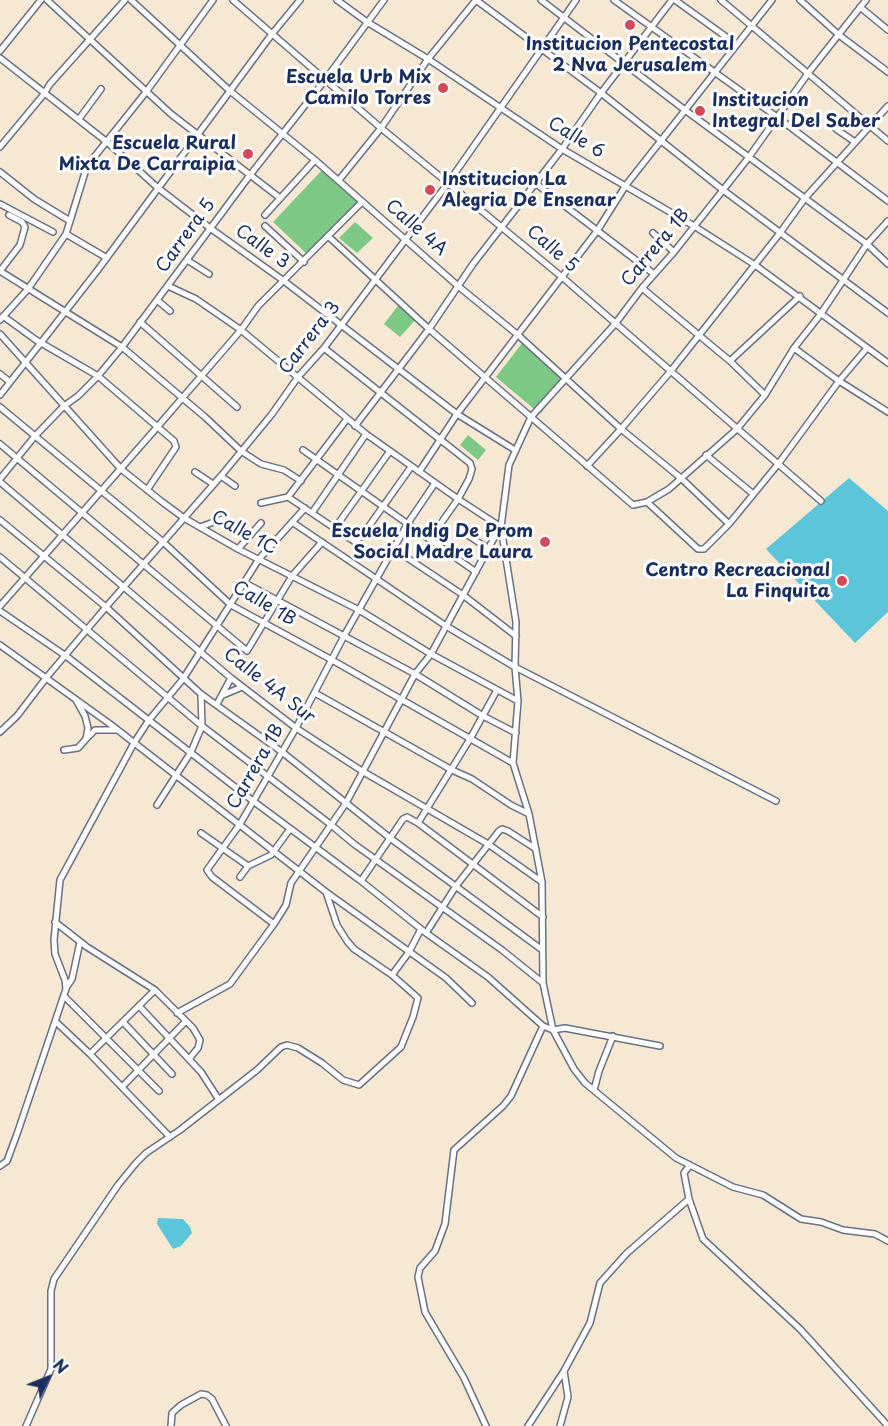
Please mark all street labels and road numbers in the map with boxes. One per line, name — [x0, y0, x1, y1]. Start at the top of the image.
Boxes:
street label: Calle 6 — [544, 113, 608, 163]
street label: Carrera 5 — [152, 195, 220, 277]
street label: Calle 4A — [381, 195, 451, 261]
street label: Carrera 1B — [617, 205, 695, 291]
street label: Calle 3 — [231, 220, 293, 274]
street label: Calle 5 — [522, 221, 582, 277]
street label: Carrera 3 — [275, 297, 345, 379]
street label: Calle 1C — [207, 506, 281, 560]
street label: Calle 1B — [229, 577, 299, 631]
street label: Calle 4A Sur — [219, 644, 319, 728]
street label: Carrera 1B — [223, 721, 289, 813]

